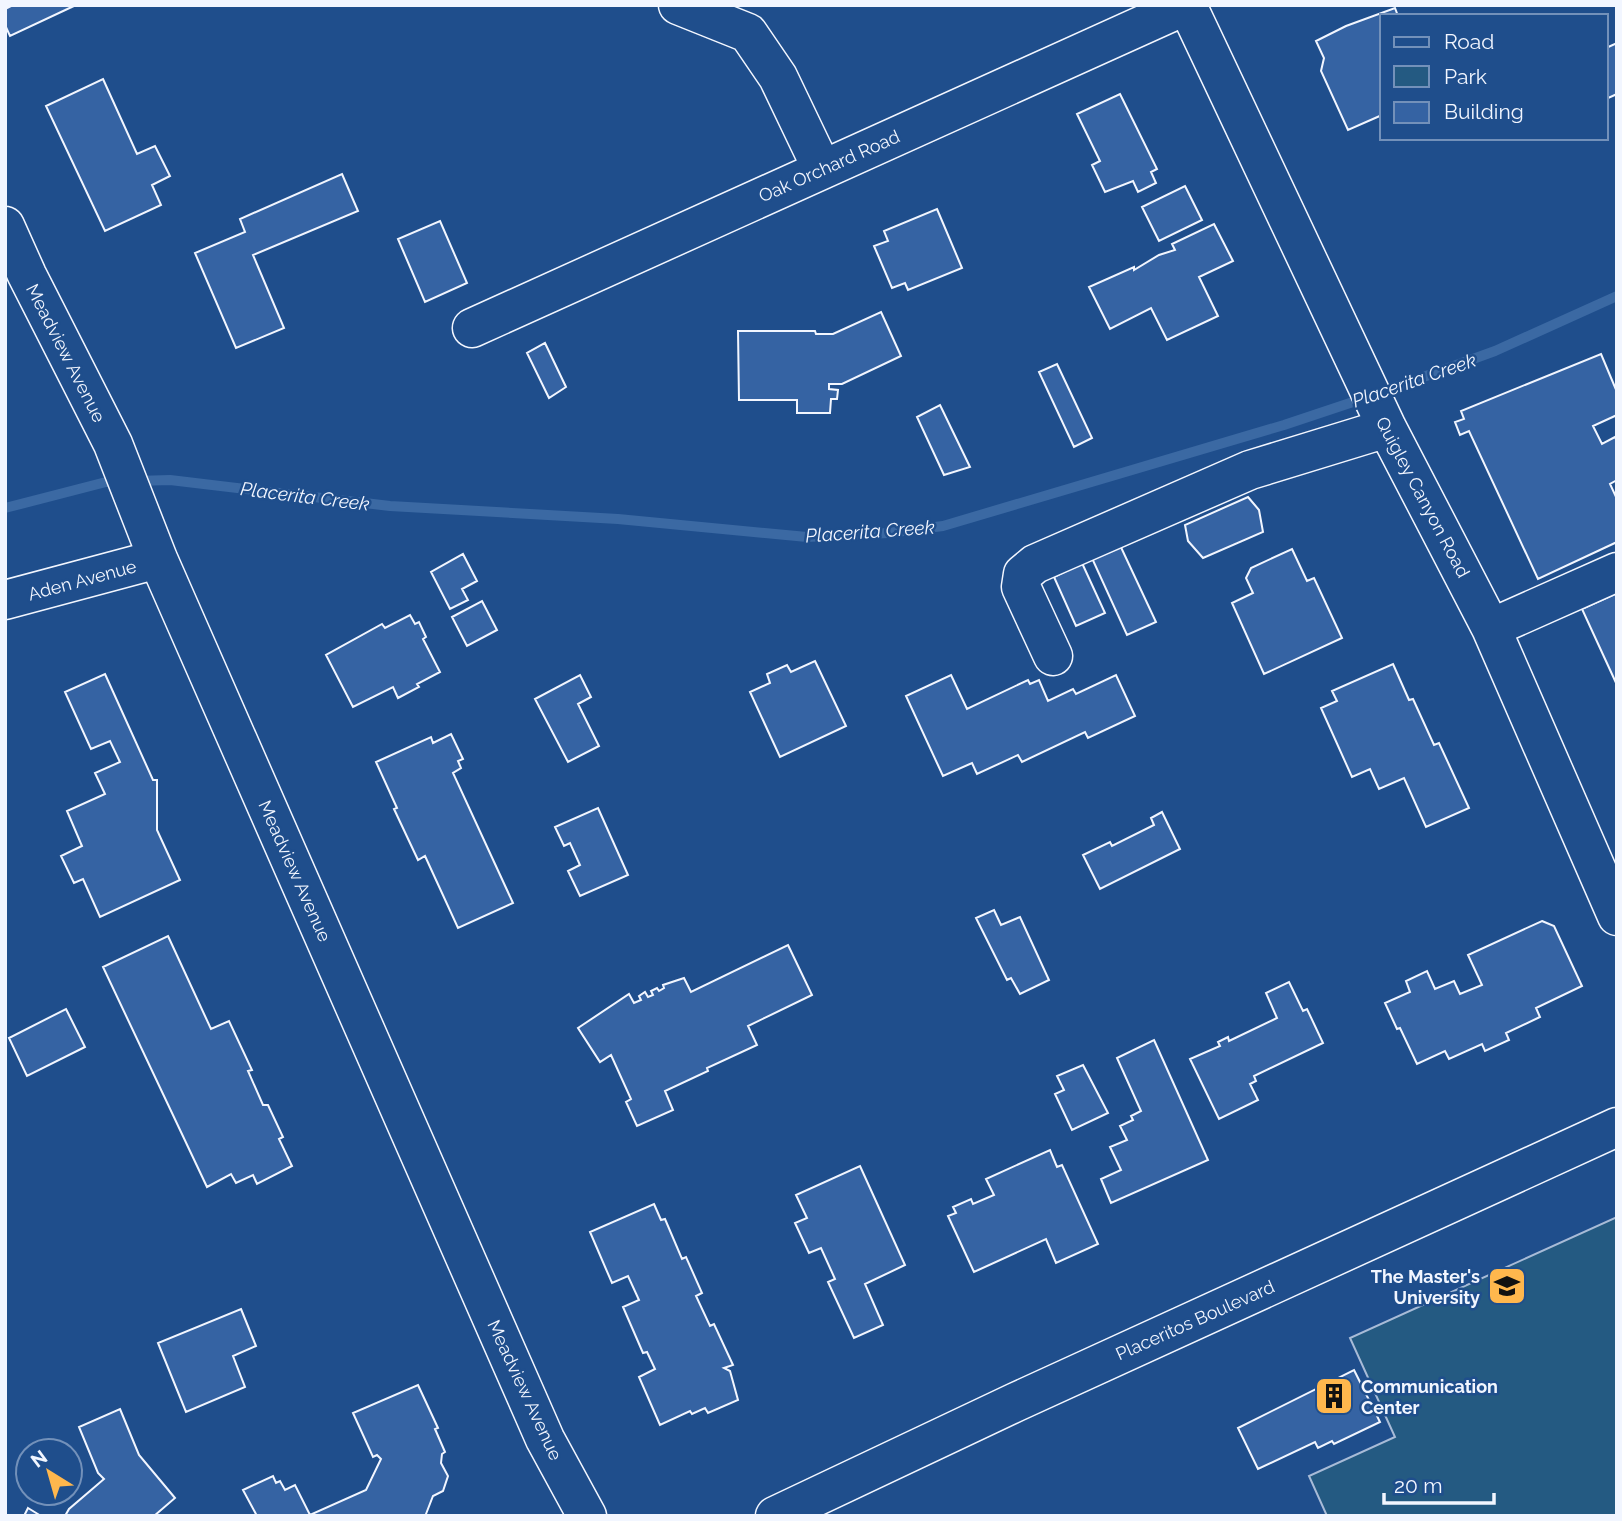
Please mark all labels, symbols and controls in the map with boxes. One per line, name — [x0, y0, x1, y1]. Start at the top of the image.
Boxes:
legend — [1380, 14, 1608, 140]
text: Road — [1444, 29, 1494, 54]
text: Park — [1444, 64, 1487, 89]
text: Building — [1444, 99, 1524, 124]
street label: Oak Orchard Road — [755, 125, 903, 207]
street label: Meadview Avenue — [22, 280, 110, 426]
water label: Placerita Creek — [1349, 348, 1479, 412]
street label: Quigley Canyon Road — [1372, 413, 1474, 581]
water label: Placerita Creek — [239, 477, 371, 515]
water label: Placerita Creek — [805, 516, 935, 546]
street label: Aden Avenue — [25, 555, 139, 605]
street label: Meadview Avenue — [254, 797, 336, 945]
school or university icon: The Master's University — [1486, 1265, 1528, 1307]
place label: The Master's University — [1371, 1266, 1480, 1308]
street label: Placeritos Boulevard — [1112, 1276, 1278, 1364]
street label: Meadview Avenue — [483, 1317, 567, 1464]
building icon: Communication Center — [1313, 1375, 1355, 1417]
place label: Communication Center — [1361, 1376, 1498, 1418]
north arrow — [14, 1437, 84, 1507]
text: N — [26, 1445, 51, 1472]
scale bar — [1384, 1462, 1494, 1506]
text: 20 m — [1394, 1473, 1442, 1498]

